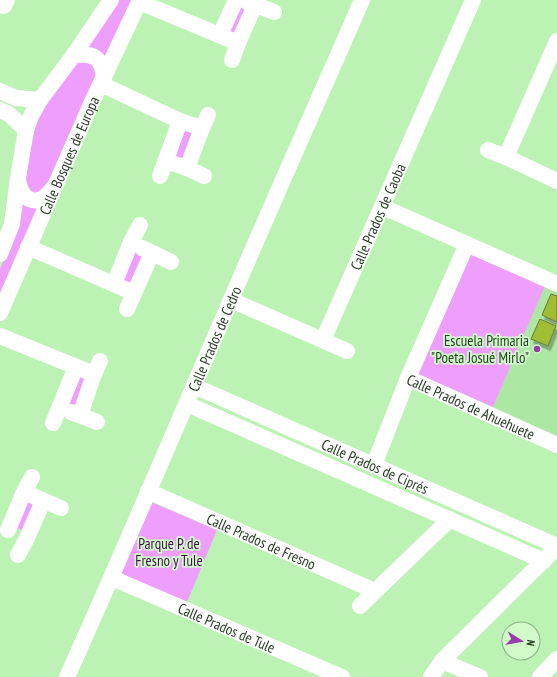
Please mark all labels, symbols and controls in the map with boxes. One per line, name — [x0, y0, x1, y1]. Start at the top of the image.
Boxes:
street label: Calle Bosques de Europa — [34, 93, 103, 217]
street label: Calle Prados de Caoba — [346, 160, 409, 273]
street label: Calle Prados de Cedro — [183, 283, 245, 394]
place label: Escuela Primaria "Poeta Josué Mirlo" — [431, 331, 529, 367]
marker: Escuela Primaria "Poeta Josué Mirlo" — [532, 344, 542, 354]
street label: Calle Prados de Ahuehuete — [404, 369, 538, 443]
street label: Calle Prados de Ciprés — [319, 434, 432, 498]
street label: Calle Prados de Fresno — [204, 509, 319, 573]
park label: Parque P. de Fresno y Tule — [135, 534, 203, 570]
street label: Calle Prados de Tule — [175, 598, 278, 657]
north arrow — [501, 621, 541, 661]
text: N — [523, 639, 538, 647]

